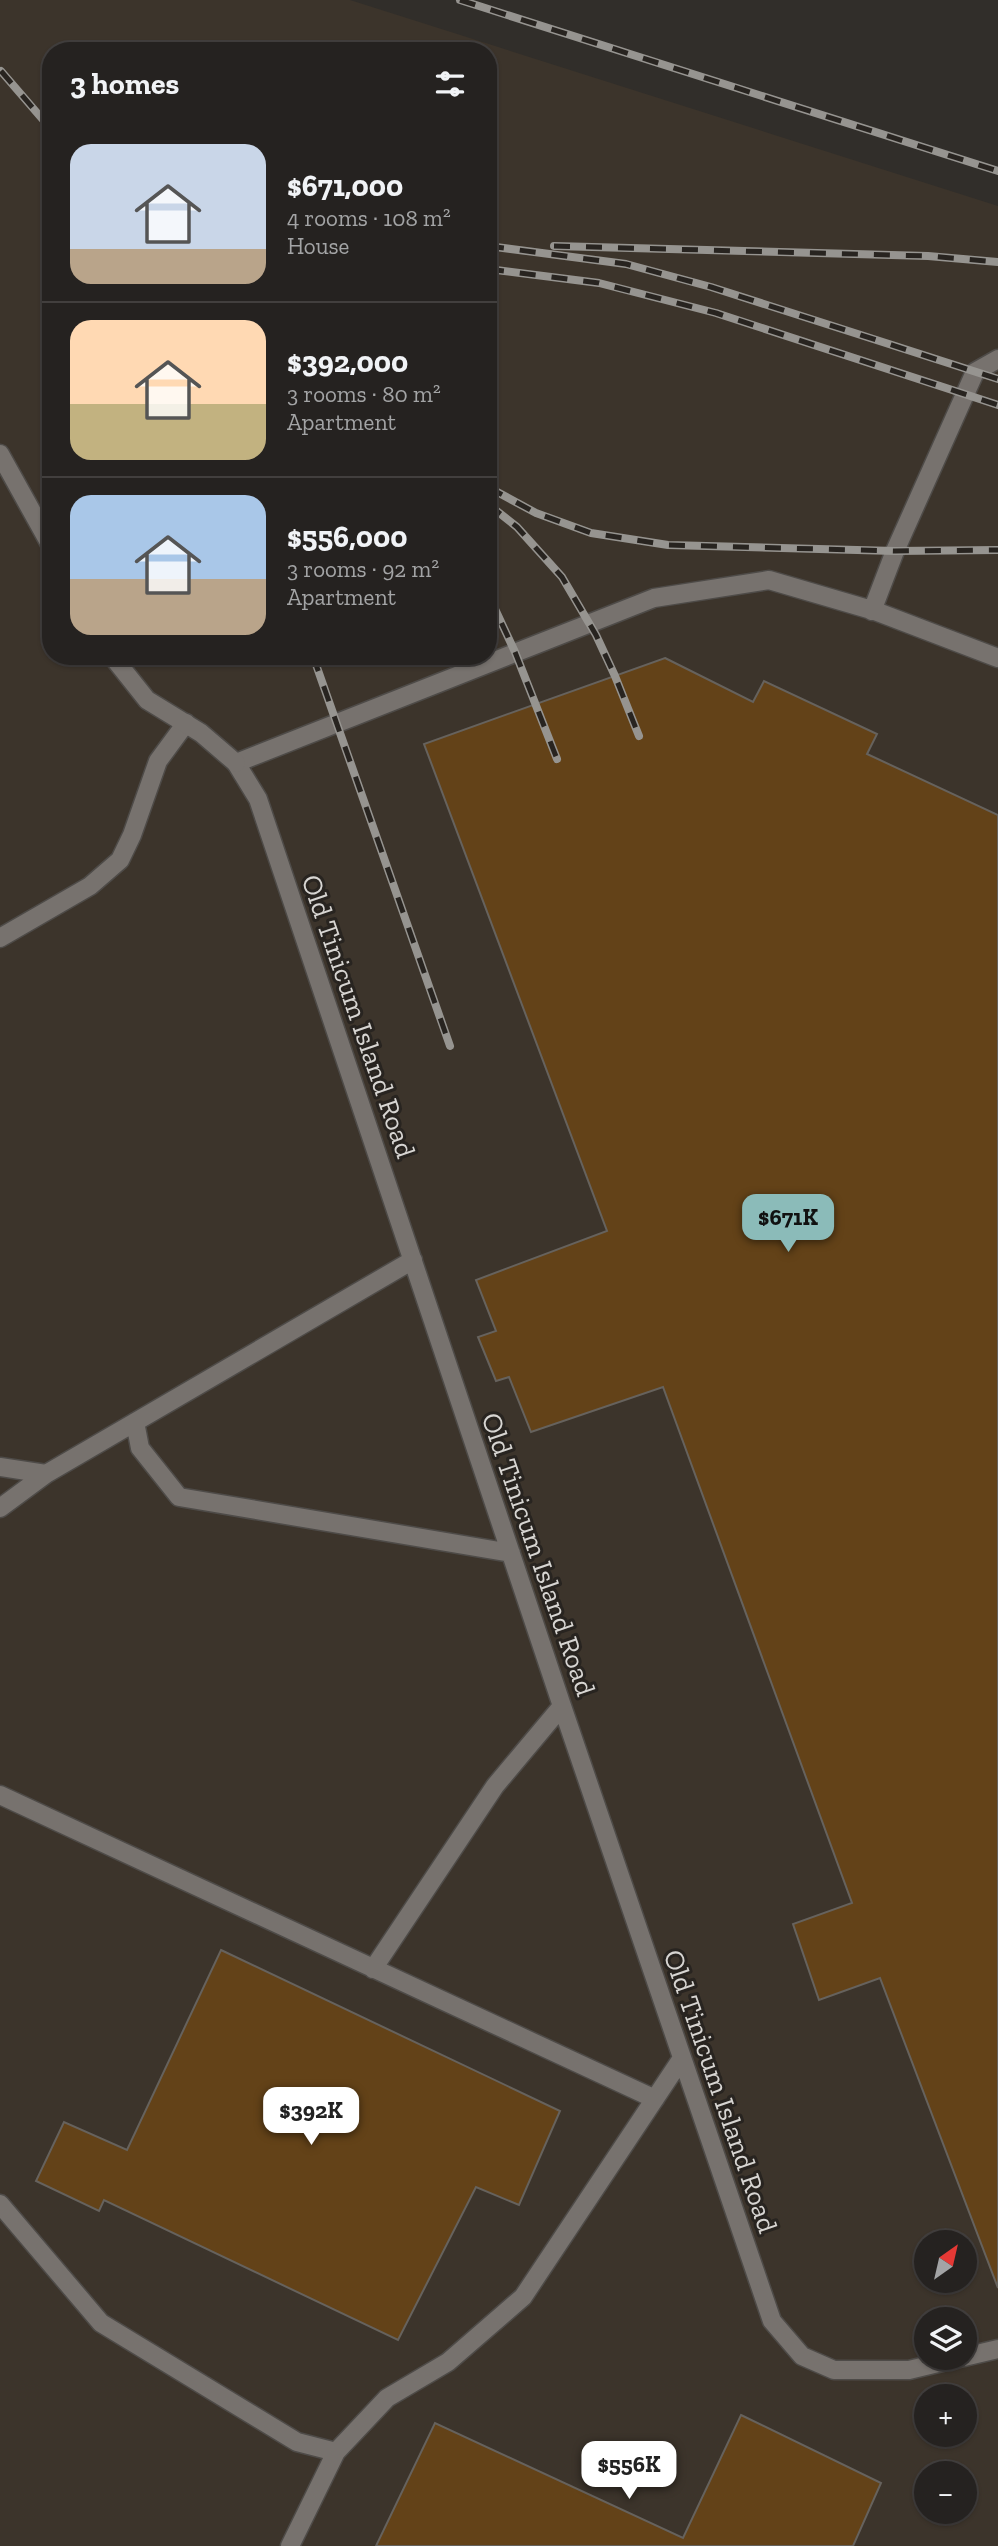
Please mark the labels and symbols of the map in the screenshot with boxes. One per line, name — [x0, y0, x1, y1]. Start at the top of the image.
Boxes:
street label: Old Tinicum Island Road — [295, 870, 422, 1162]
pin: $671K — [739, 1194, 837, 1254]
street label: Old Tinicum Island Road — [475, 1408, 602, 1700]
street label: Old Tinicum Island Road — [657, 1945, 784, 2237]
pin: $392K — [262, 2088, 360, 2147]
north arrow — [914, 2230, 976, 2292]
pin: $556K — [580, 2442, 678, 2501]

